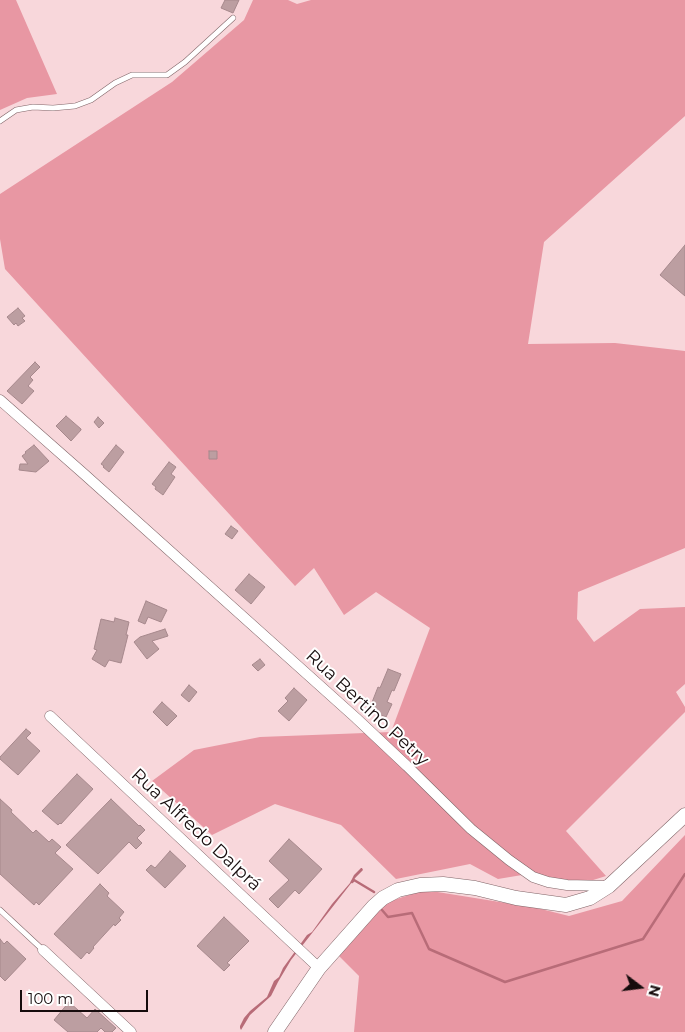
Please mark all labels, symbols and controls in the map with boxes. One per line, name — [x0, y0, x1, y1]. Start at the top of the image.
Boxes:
street label: Rua Bertino Petry — [301, 645, 433, 771]
street label: Rua Alfredo Dalprá — [126, 764, 266, 896]
north arrow — [615, 962, 665, 1012]
scale bar — [22, 980, 150, 1012]
text: N — [644, 983, 665, 999]
text: 100 m — [28, 989, 73, 1008]

